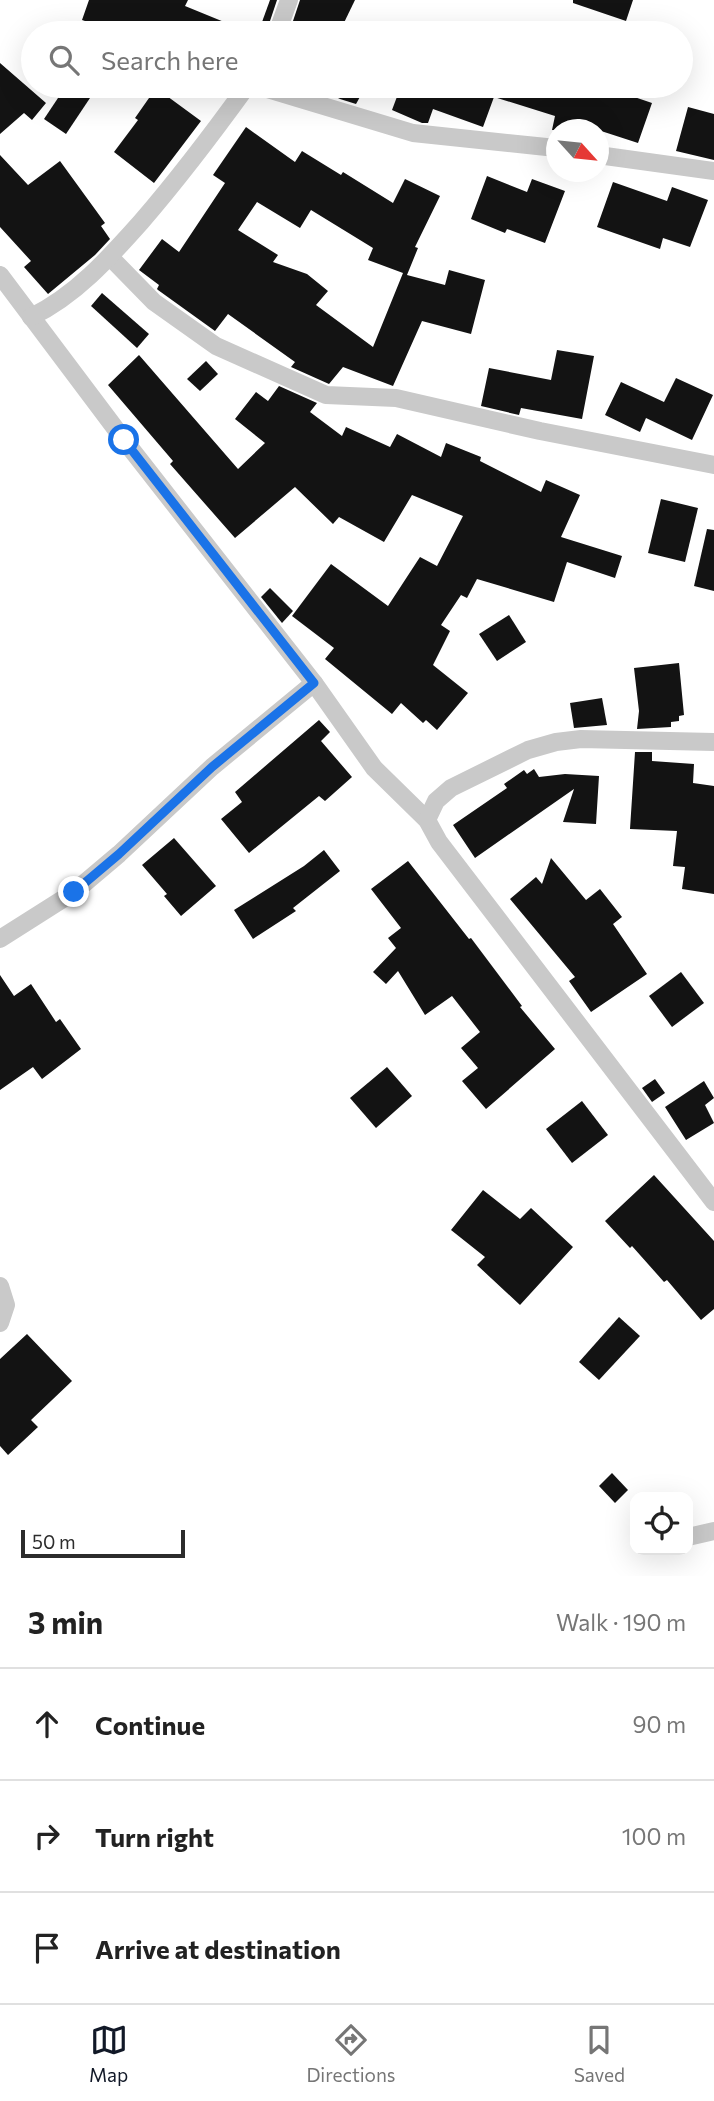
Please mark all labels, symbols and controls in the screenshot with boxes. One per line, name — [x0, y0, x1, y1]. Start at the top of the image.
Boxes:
search box — [21, 21, 693, 98]
icon: search — [45, 41, 83, 79]
text: Search here — [101, 44, 239, 75]
north arrow — [546, 119, 609, 182]
route start — [108, 424, 139, 455]
route end — [58, 876, 89, 907]
map controls — [630, 1492, 693, 1555]
button: locate — [630, 1492, 693, 1555]
scale bar — [21, 1527, 186, 1559]
text: 50 m — [32, 1530, 76, 1553]
text: 3 min — [28, 1603, 103, 1640]
text: Walk · 190 m — [556, 1608, 686, 1636]
icon: ahead — [28, 1705, 66, 1743]
text: Continue — [95, 1709, 205, 1740]
text: 90 m — [633, 1710, 686, 1738]
icon: right — [28, 1817, 66, 1855]
text: Turn right — [95, 1821, 214, 1852]
text: 100 m — [622, 1822, 686, 1850]
icon: arrive — [28, 1929, 66, 1967]
text: Arrive at destination — [95, 1933, 341, 1964]
tab: Map — [89, 2021, 128, 2086]
tab: Directions — [306, 2021, 396, 2086]
tab: Saved — [574, 2021, 625, 2086]

